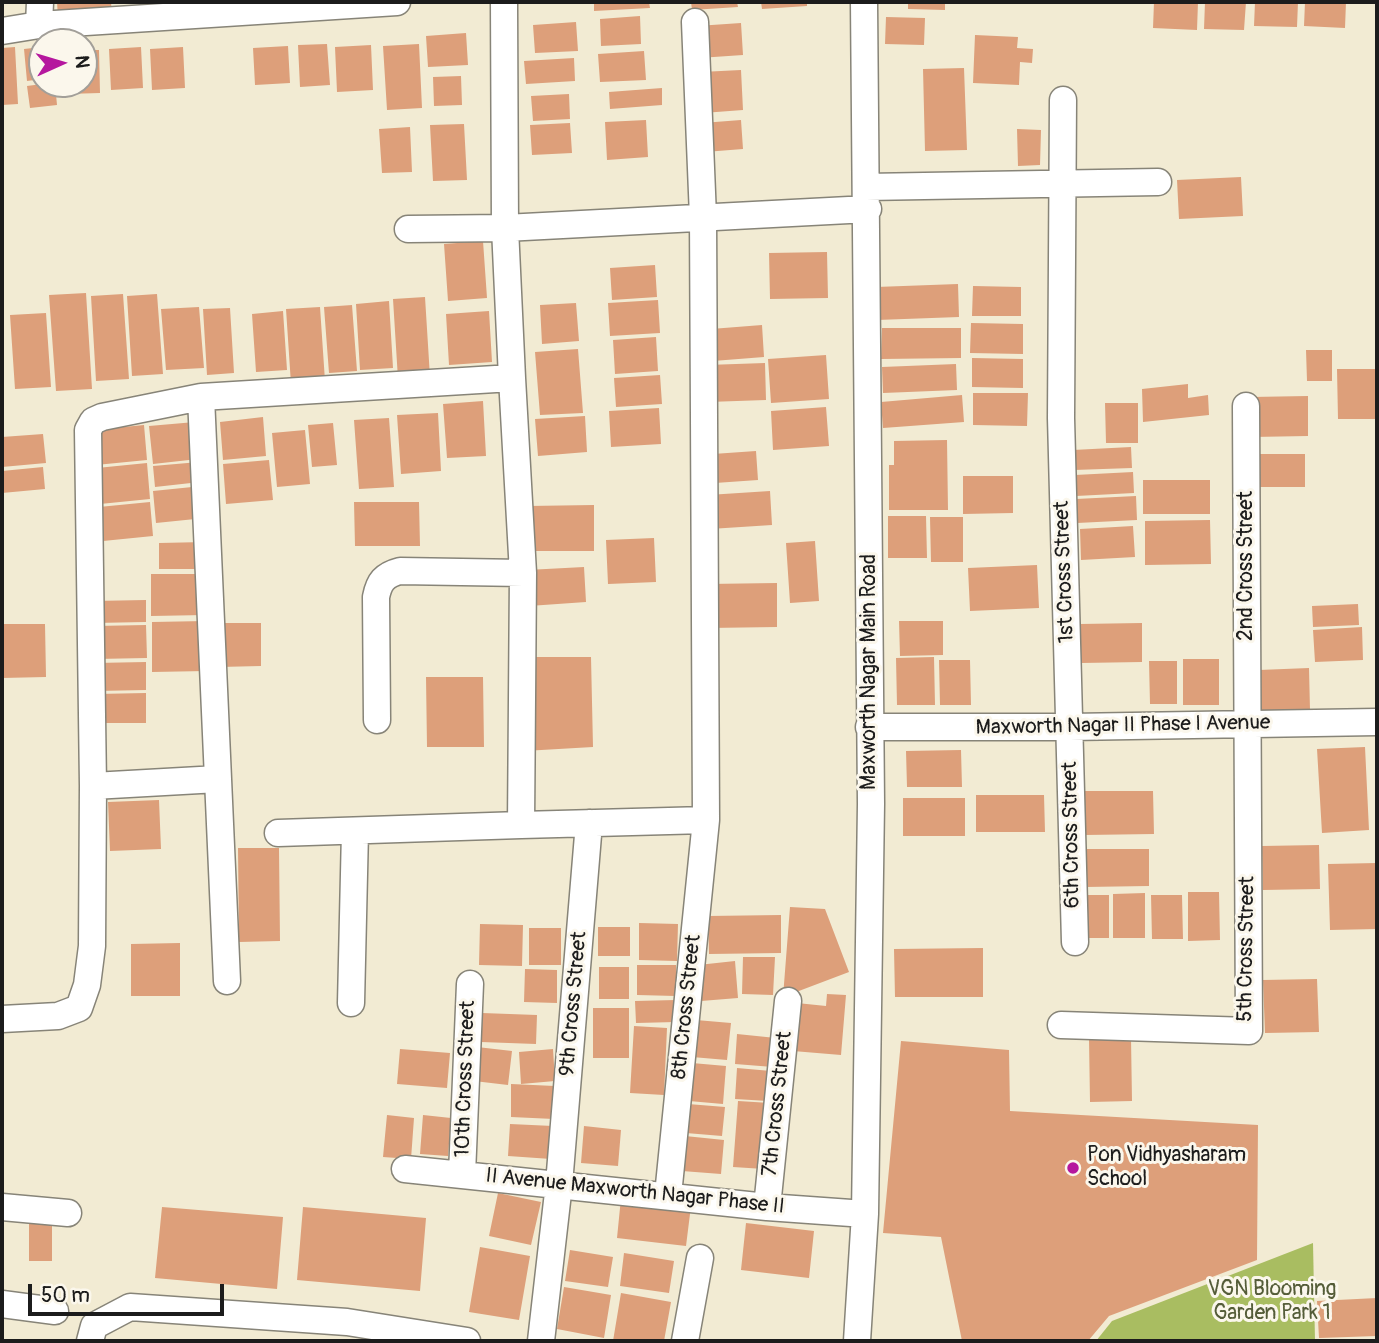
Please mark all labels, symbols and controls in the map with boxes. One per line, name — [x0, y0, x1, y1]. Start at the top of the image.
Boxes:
north arrow — [28, 28, 98, 98]
text: N — [70, 54, 94, 69]
street label: 2nd Cross Street — [1234, 491, 1260, 641]
street label: 1st Cross Street — [1050, 500, 1080, 644]
street label: Maxworth Nagar Main Road — [857, 554, 883, 790]
street label: Maxworth Nagar II Phase I Avenue — [976, 711, 1270, 741]
street label: 6th Cross Street — [1058, 761, 1086, 909]
street label: 5th Cross Street — [1233, 876, 1261, 1022]
street label: 9th Cross Street — [555, 931, 593, 1077]
street label: 8th Cross Street — [667, 934, 707, 1080]
street label: 10th Cross Street — [451, 1000, 481, 1158]
street label: 7th Cross Street — [758, 1030, 798, 1178]
place label: Pon Vidhyasharam School — [1087, 1143, 1246, 1193]
marker: Pon Vidhyasharam School — [1065, 1160, 1081, 1176]
street label: II Avenue Maxworth Nagar Phase II — [484, 1164, 786, 1220]
scale bar — [32, 1270, 228, 1314]
park label: VGN Blooming Garden Park 1 — [1208, 1277, 1336, 1327]
text: 50 m — [41, 1282, 90, 1309]

